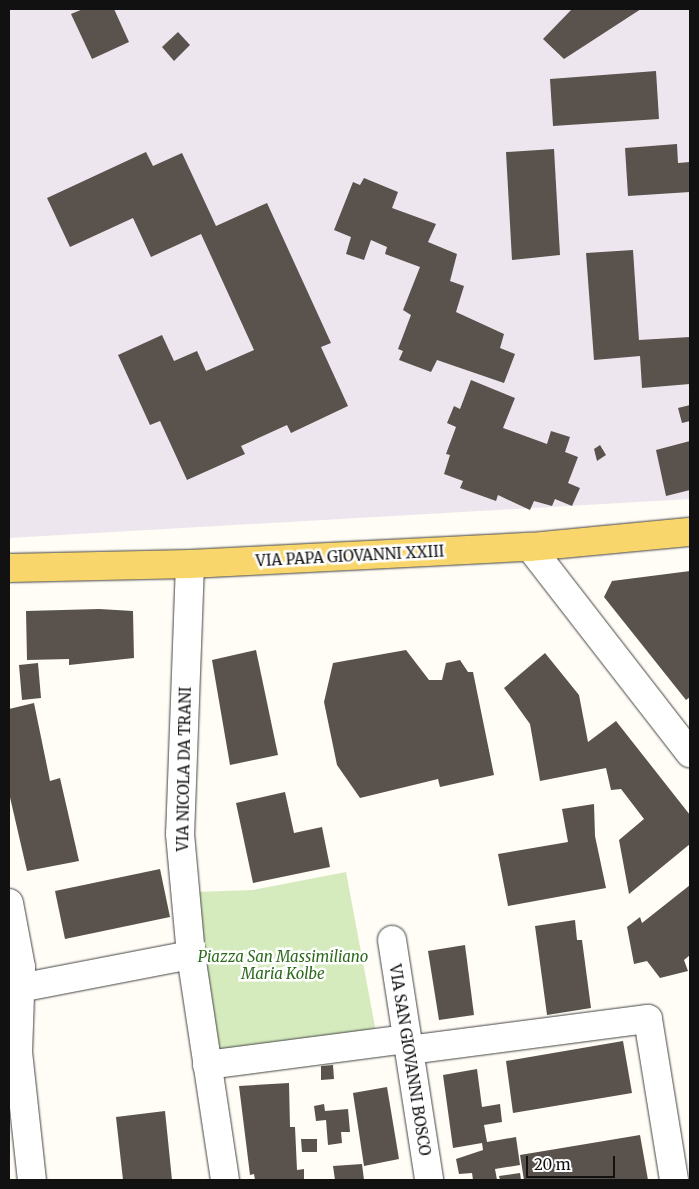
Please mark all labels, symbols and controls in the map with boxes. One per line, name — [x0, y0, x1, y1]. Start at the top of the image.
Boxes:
street label: VIA PAPA GIOVANNI XXIII — [255, 542, 445, 570]
street label: VIA NICOLA DA TRANI — [174, 686, 194, 852]
park label: Piazza San Massimiliano Maria Kolbe — [198, 947, 368, 982]
street label: VIA SAN GIOVANNI BOSCO — [386, 963, 434, 1157]
scale bar — [529, 1146, 618, 1178]
text: 20 m — [534, 1155, 571, 1174]

